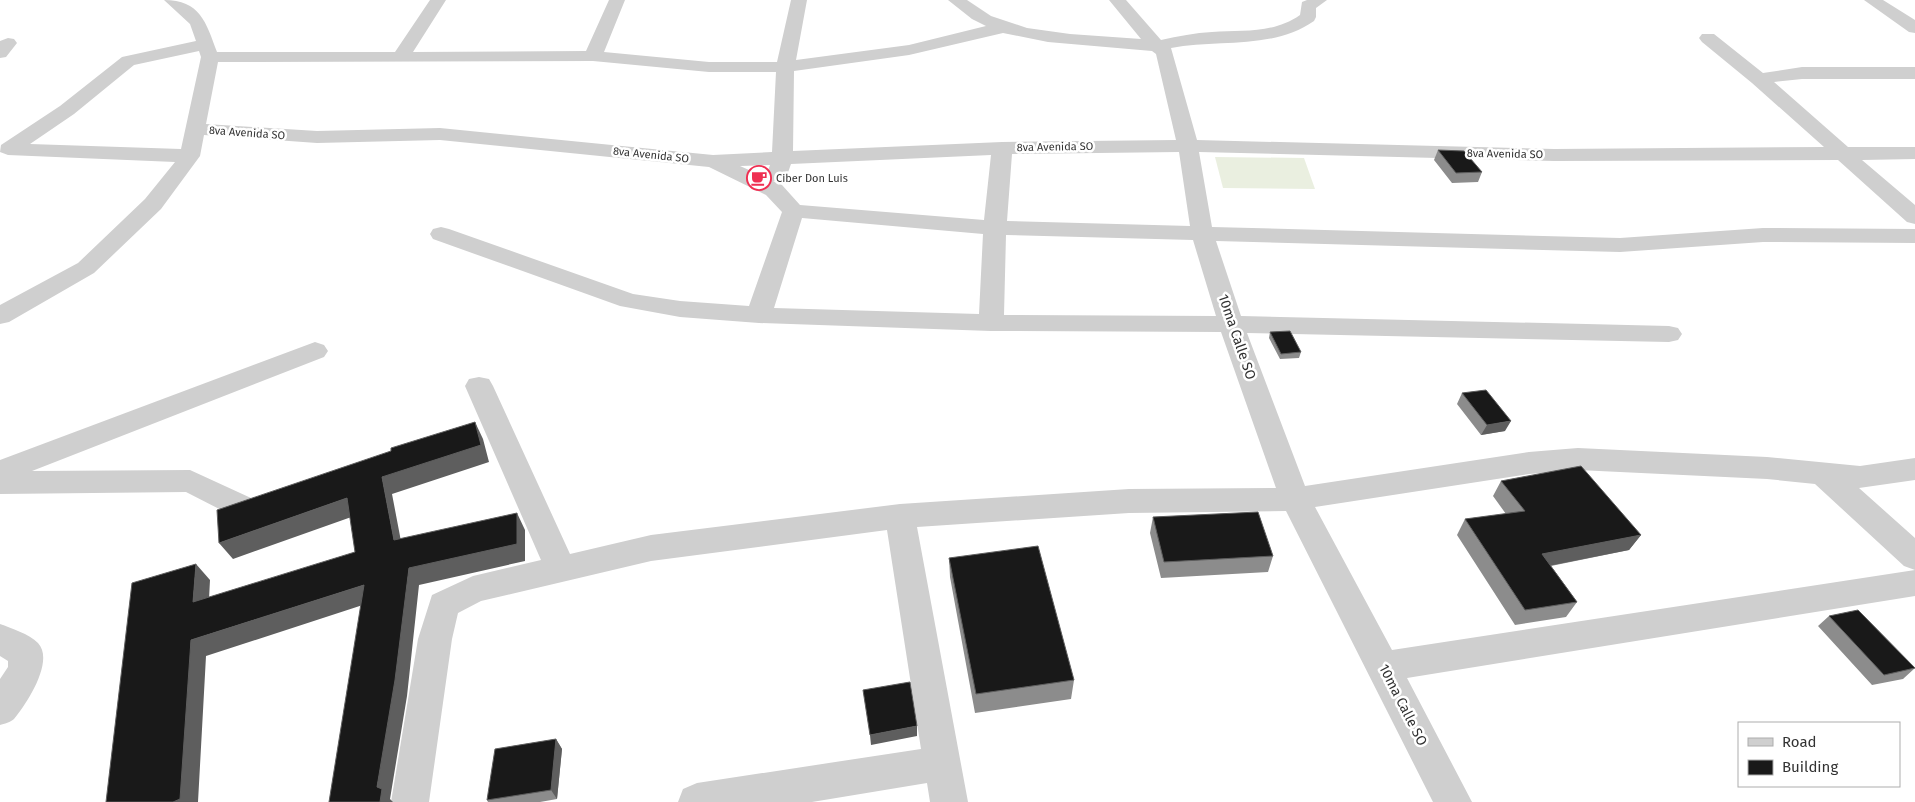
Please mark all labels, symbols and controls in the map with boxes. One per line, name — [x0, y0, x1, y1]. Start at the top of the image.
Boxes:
street label: 8va Avenida SO — [208, 124, 286, 142]
street label: 8va Avenida SO — [1017, 140, 1093, 154]
street label: 8va Avenida SO — [612, 145, 690, 165]
street label: 8va Avenida SO — [1467, 147, 1543, 161]
cafe icon: Ciber Don Luis — [746, 165, 772, 191]
place label: Ciber Don Luis — [776, 172, 848, 185]
street label: 10ma Calle SO — [1214, 292, 1260, 382]
street label: 10ma Calle SO — [1375, 661, 1431, 749]
legend — [1738, 722, 1900, 787]
text: Road — [1782, 733, 1817, 751]
text: Building — [1782, 758, 1838, 776]

